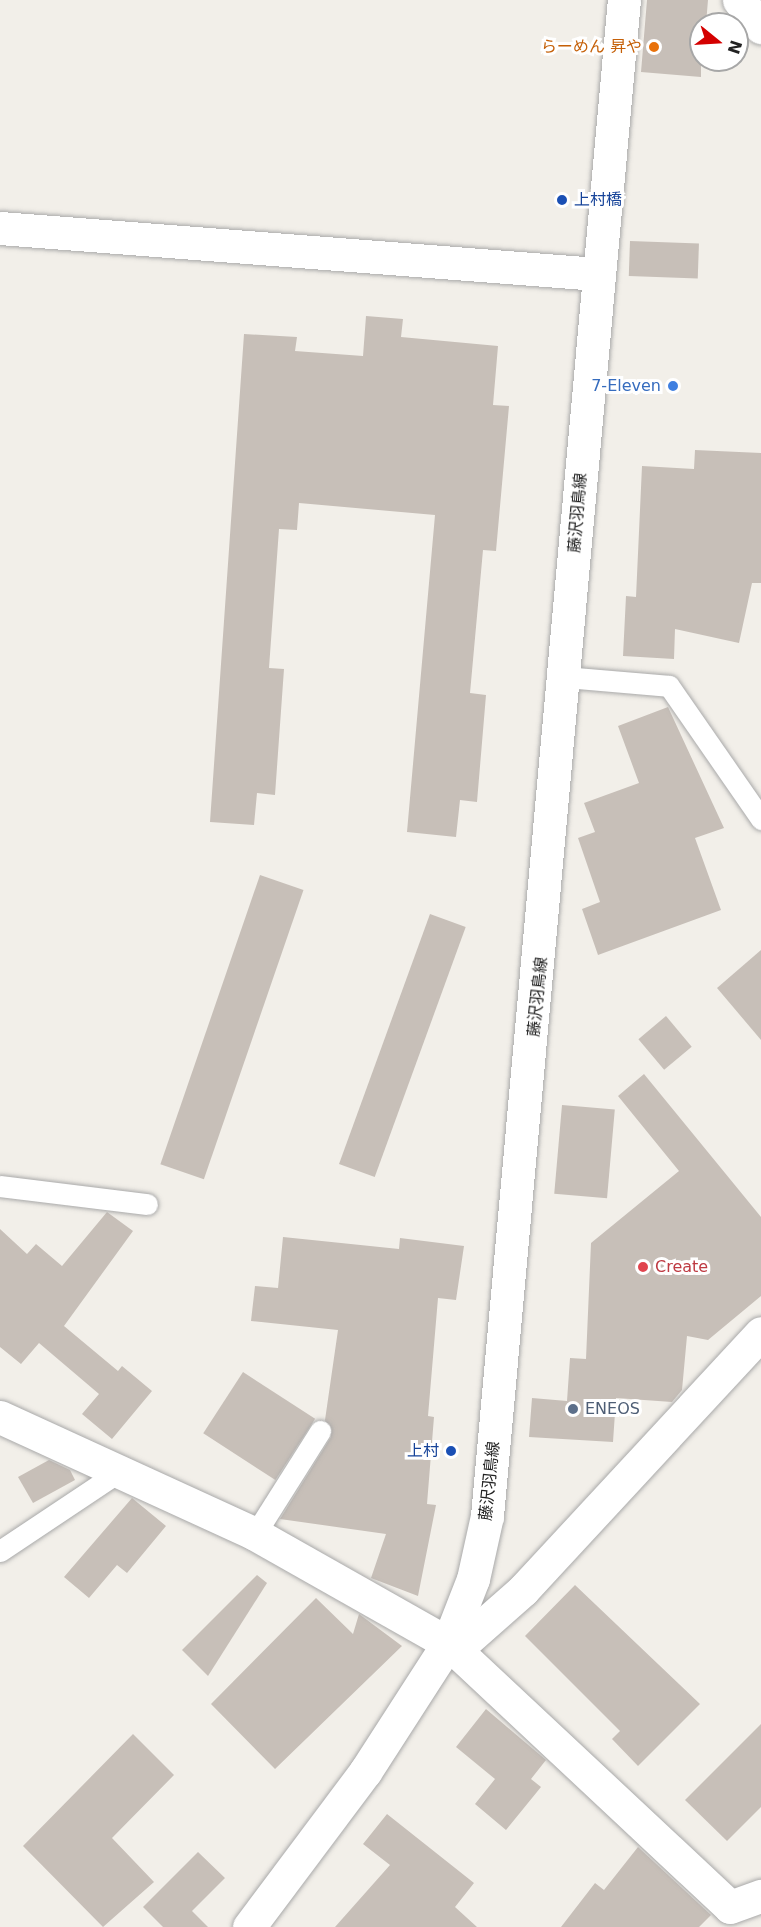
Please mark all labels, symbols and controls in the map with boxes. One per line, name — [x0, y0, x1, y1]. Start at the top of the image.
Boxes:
north arrow — [689, 12, 749, 72]
place label: らーめん 昇や — [541, 37, 642, 57]
text: N — [724, 38, 746, 56]
marker: らーめん 昇や — [647, 40, 661, 54]
place label: 上村橋 — [574, 190, 622, 210]
marker: 上村橋 — [555, 193, 569, 207]
place label: 7-Eleven — [591, 376, 661, 396]
marker: 7-Eleven — [666, 379, 680, 393]
street label: 藤沢羽鳥線 — [565, 472, 591, 554]
street label: 藤沢羽鳥線 — [524, 956, 552, 1038]
place label: Create — [655, 1257, 708, 1277]
marker: Create — [636, 1260, 650, 1274]
place label: ENEOS — [585, 1399, 640, 1419]
marker: ENEOS — [566, 1402, 580, 1416]
street label: 藤沢羽鳥線 — [476, 1440, 504, 1522]
place label: 上村 — [407, 1441, 439, 1461]
marker: 上村 — [444, 1444, 458, 1458]

